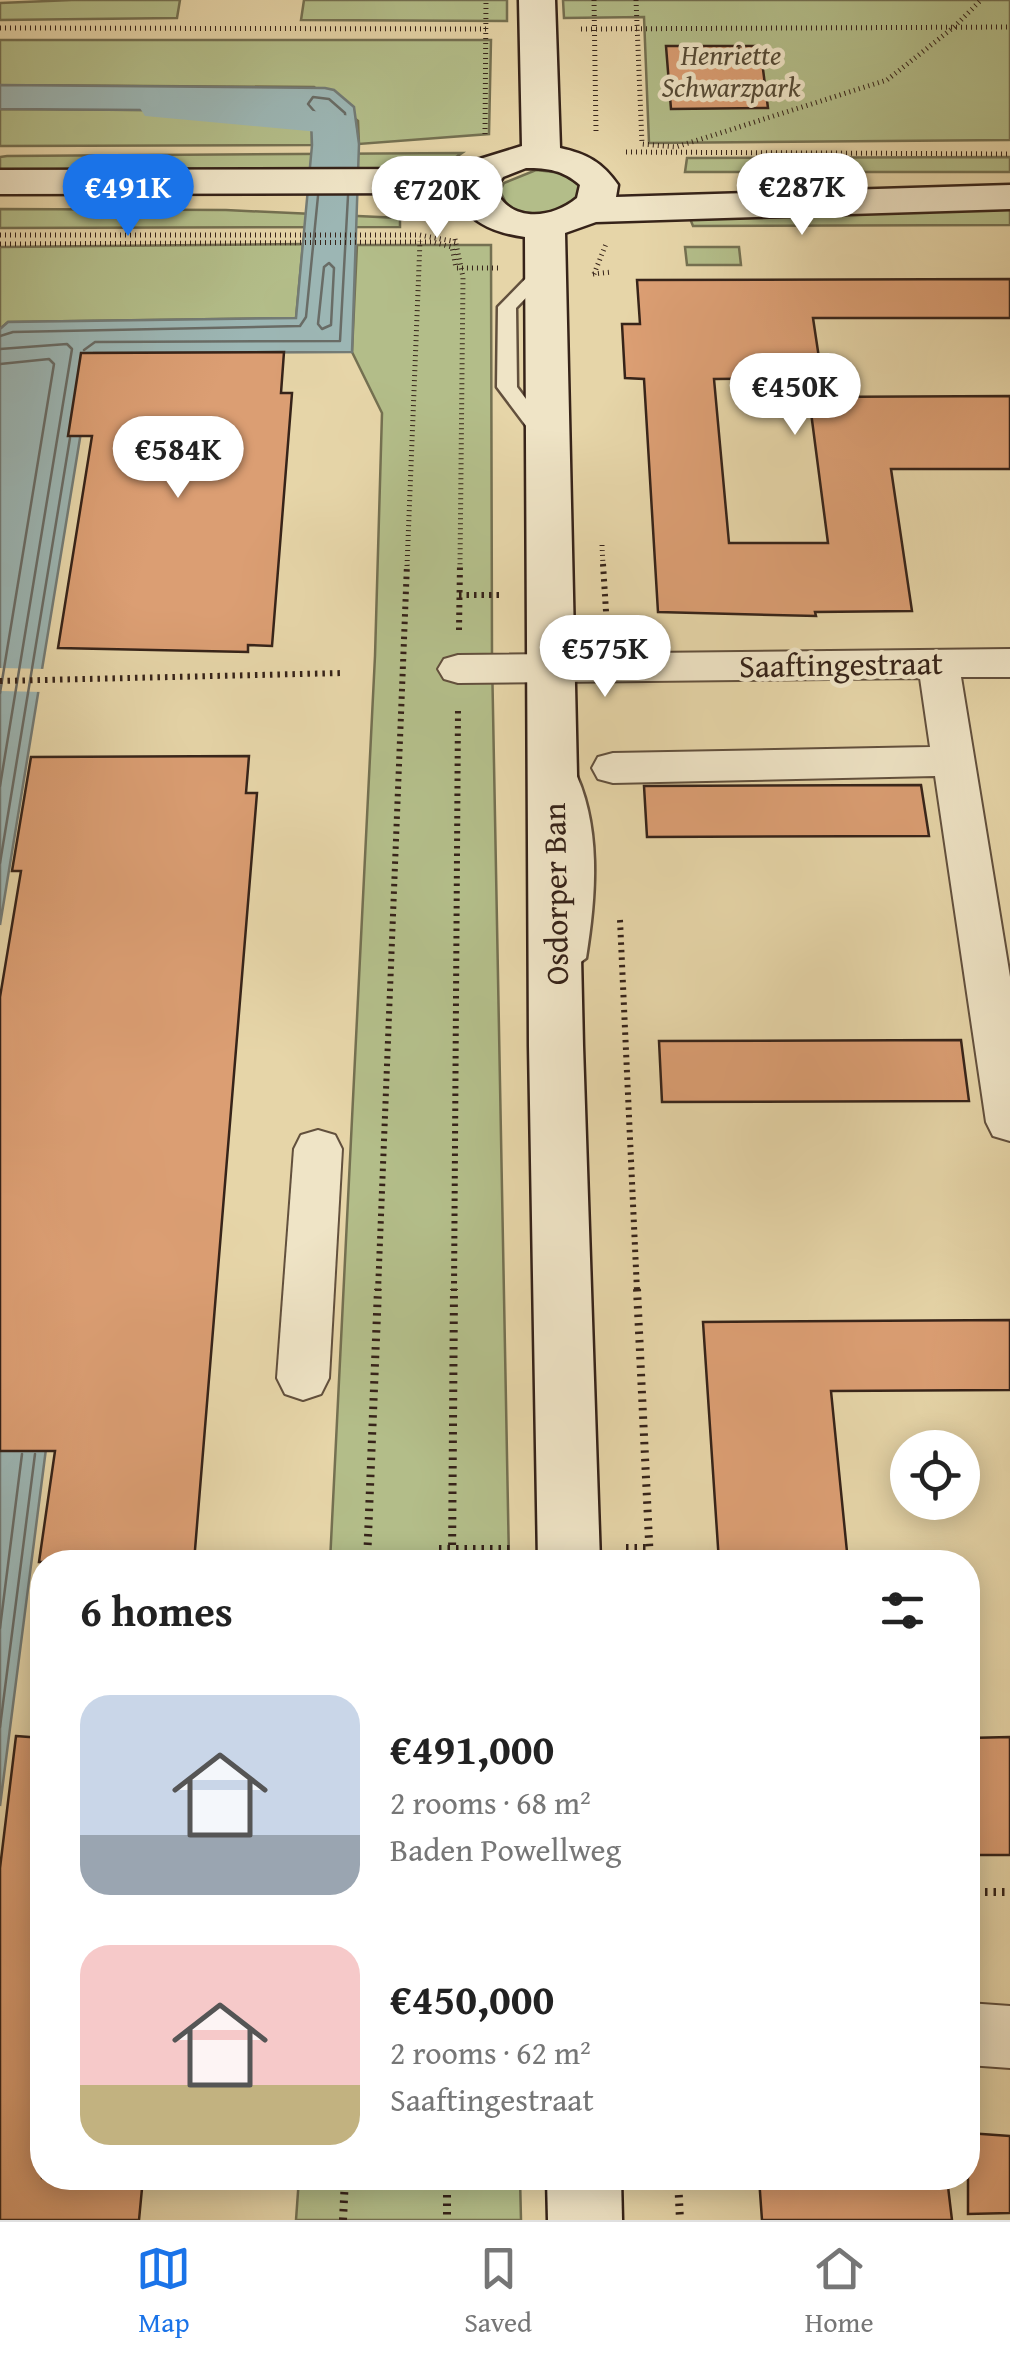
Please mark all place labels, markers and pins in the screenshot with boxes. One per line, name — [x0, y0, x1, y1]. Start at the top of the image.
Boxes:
pin: €287K — [732, 153, 872, 238]
pin: €491K — [58, 154, 198, 239]
pin: €720K — [367, 156, 507, 241]
pin: €450K — [725, 353, 865, 438]
pin: €584K — [108, 416, 248, 501]
pin: €575K — [535, 615, 675, 700]

